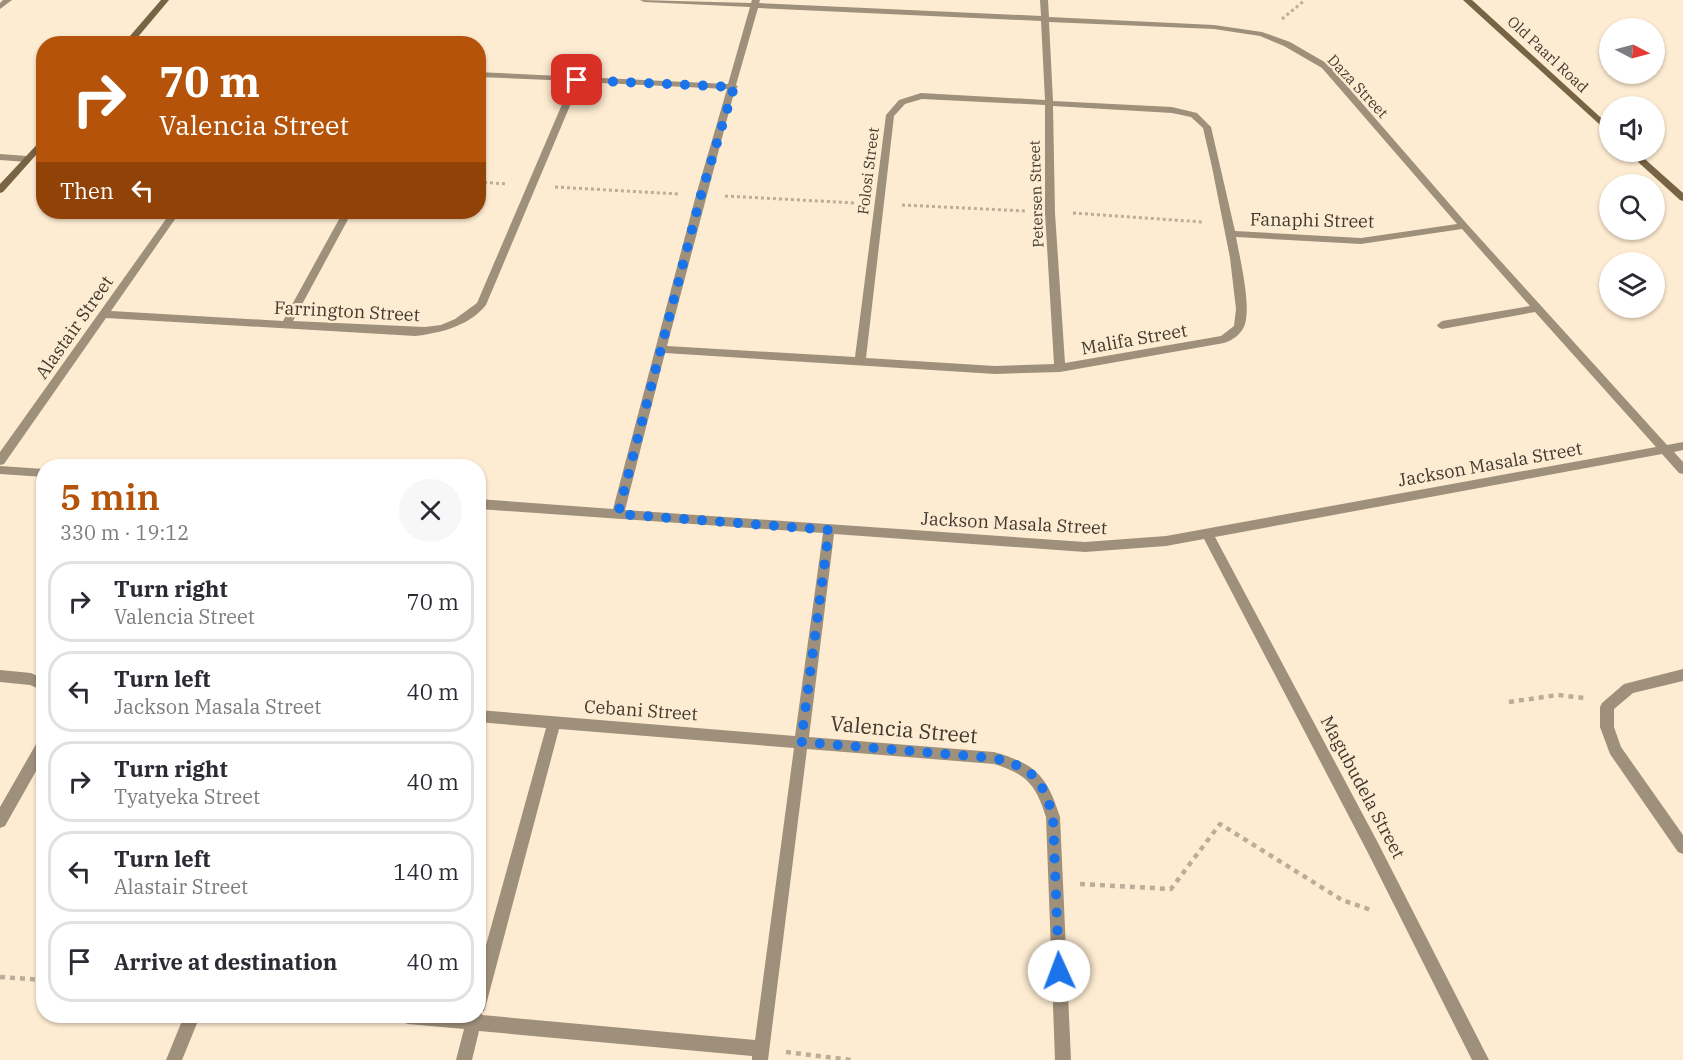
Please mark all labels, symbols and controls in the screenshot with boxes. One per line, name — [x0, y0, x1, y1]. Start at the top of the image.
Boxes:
street label: Old Paarl Road — [1504, 12, 1592, 96]
north arrow — [1599, 18, 1665, 84]
map controls — [1599, 18, 1665, 318]
street label: Daza Street — [1324, 50, 1392, 122]
text: 70 m — [159, 54, 260, 109]
pin — [551, 54, 602, 105]
icon: right — [60, 60, 138, 138]
icon: arrive — [560, 63, 593, 96]
button: sound — [1599, 96, 1665, 162]
text: Valencia Street — [159, 107, 349, 142]
street label: Folosi Street — [853, 126, 883, 216]
street label: Petersen Street — [1025, 140, 1047, 248]
icon: left — [126, 174, 159, 207]
button: search — [1599, 174, 1665, 240]
text: Then — [60, 176, 114, 205]
street label: Fanaphi Street — [1250, 207, 1374, 233]
button: layers — [1599, 252, 1665, 318]
street label: Alastair Street — [30, 271, 118, 383]
street label: Farrington Street — [273, 296, 421, 326]
street label: Malifa Street — [1079, 318, 1189, 360]
street label: Jackson Masala Street — [1396, 436, 1584, 492]
text: 5 min — [60, 473, 160, 520]
button: close — [399, 479, 462, 542]
street label: Jackson Masala Street — [920, 507, 1108, 539]
text: 330 m · 19:12 — [60, 519, 189, 546]
text: Turn right — [114, 574, 228, 603]
icon: right — [63, 585, 96, 618]
text: 70 m — [407, 587, 459, 616]
text: Valencia Street — [114, 603, 255, 630]
text: Turn left — [114, 664, 210, 693]
icon: left — [63, 675, 96, 708]
text: 40 m — [407, 677, 459, 706]
text: Jackson Masala Street — [114, 693, 321, 720]
street label: Cebani Street — [583, 695, 699, 725]
street label: Valencia Street — [829, 709, 979, 749]
street label: Magubudela Street — [1316, 711, 1410, 863]
text: Turn right — [114, 754, 228, 783]
icon: right — [63, 765, 96, 798]
text: 40 m — [407, 767, 459, 796]
text: Tyatyeka Street — [114, 783, 260, 810]
text: Turn left — [114, 844, 210, 873]
icon: left — [63, 855, 96, 888]
text: 140 m — [393, 857, 459, 886]
text: Alastair Street — [114, 873, 248, 900]
position arrow — [1027, 939, 1091, 1003]
icon: arrive — [63, 945, 96, 978]
text: Arrive at destination — [114, 947, 337, 976]
text: 40 m — [407, 947, 459, 976]

